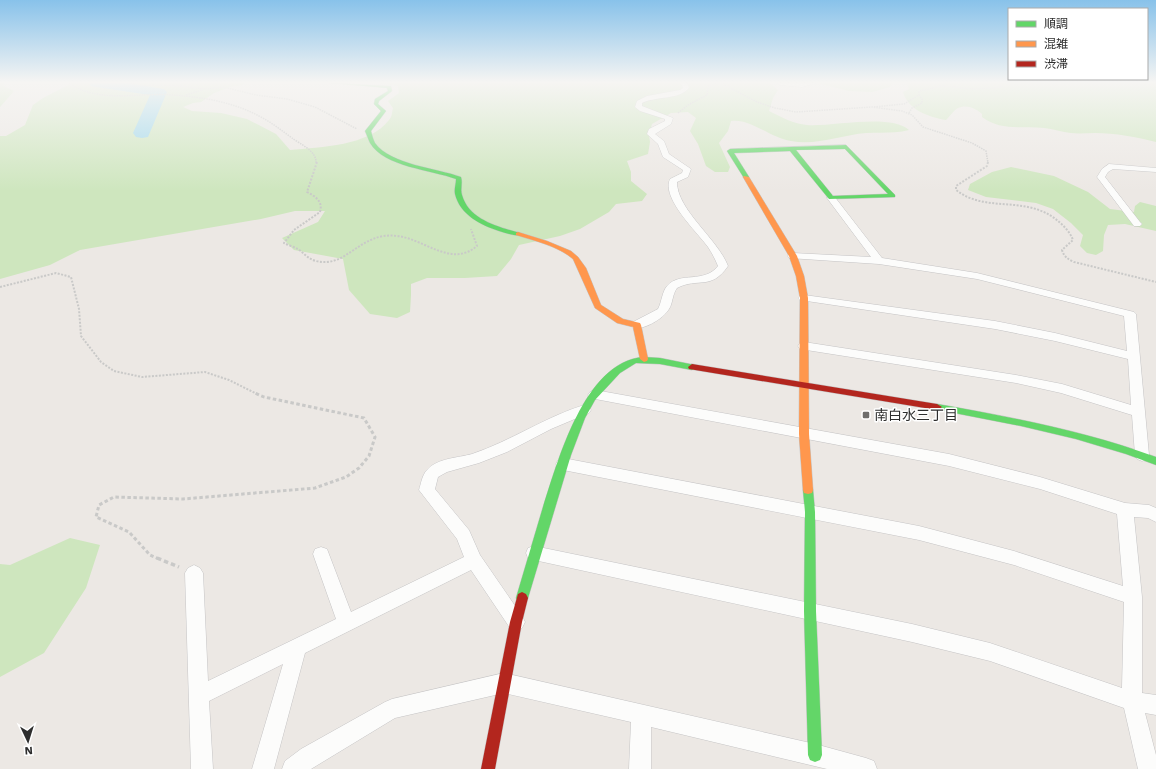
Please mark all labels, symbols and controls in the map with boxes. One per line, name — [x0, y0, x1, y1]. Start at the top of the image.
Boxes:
legend — [1008, 8, 1148, 80]
text: 順調 — [1044, 17, 1068, 31]
text: 混雑 — [1044, 37, 1068, 51]
text: 渋滞 — [1044, 57, 1068, 71]
place label: 南白水三丁目 — [874, 407, 958, 423]
marker: 南白水三丁目 — [861, 410, 871, 420]
north arrow — [8, 721, 48, 761]
text: N — [24, 744, 33, 757]

